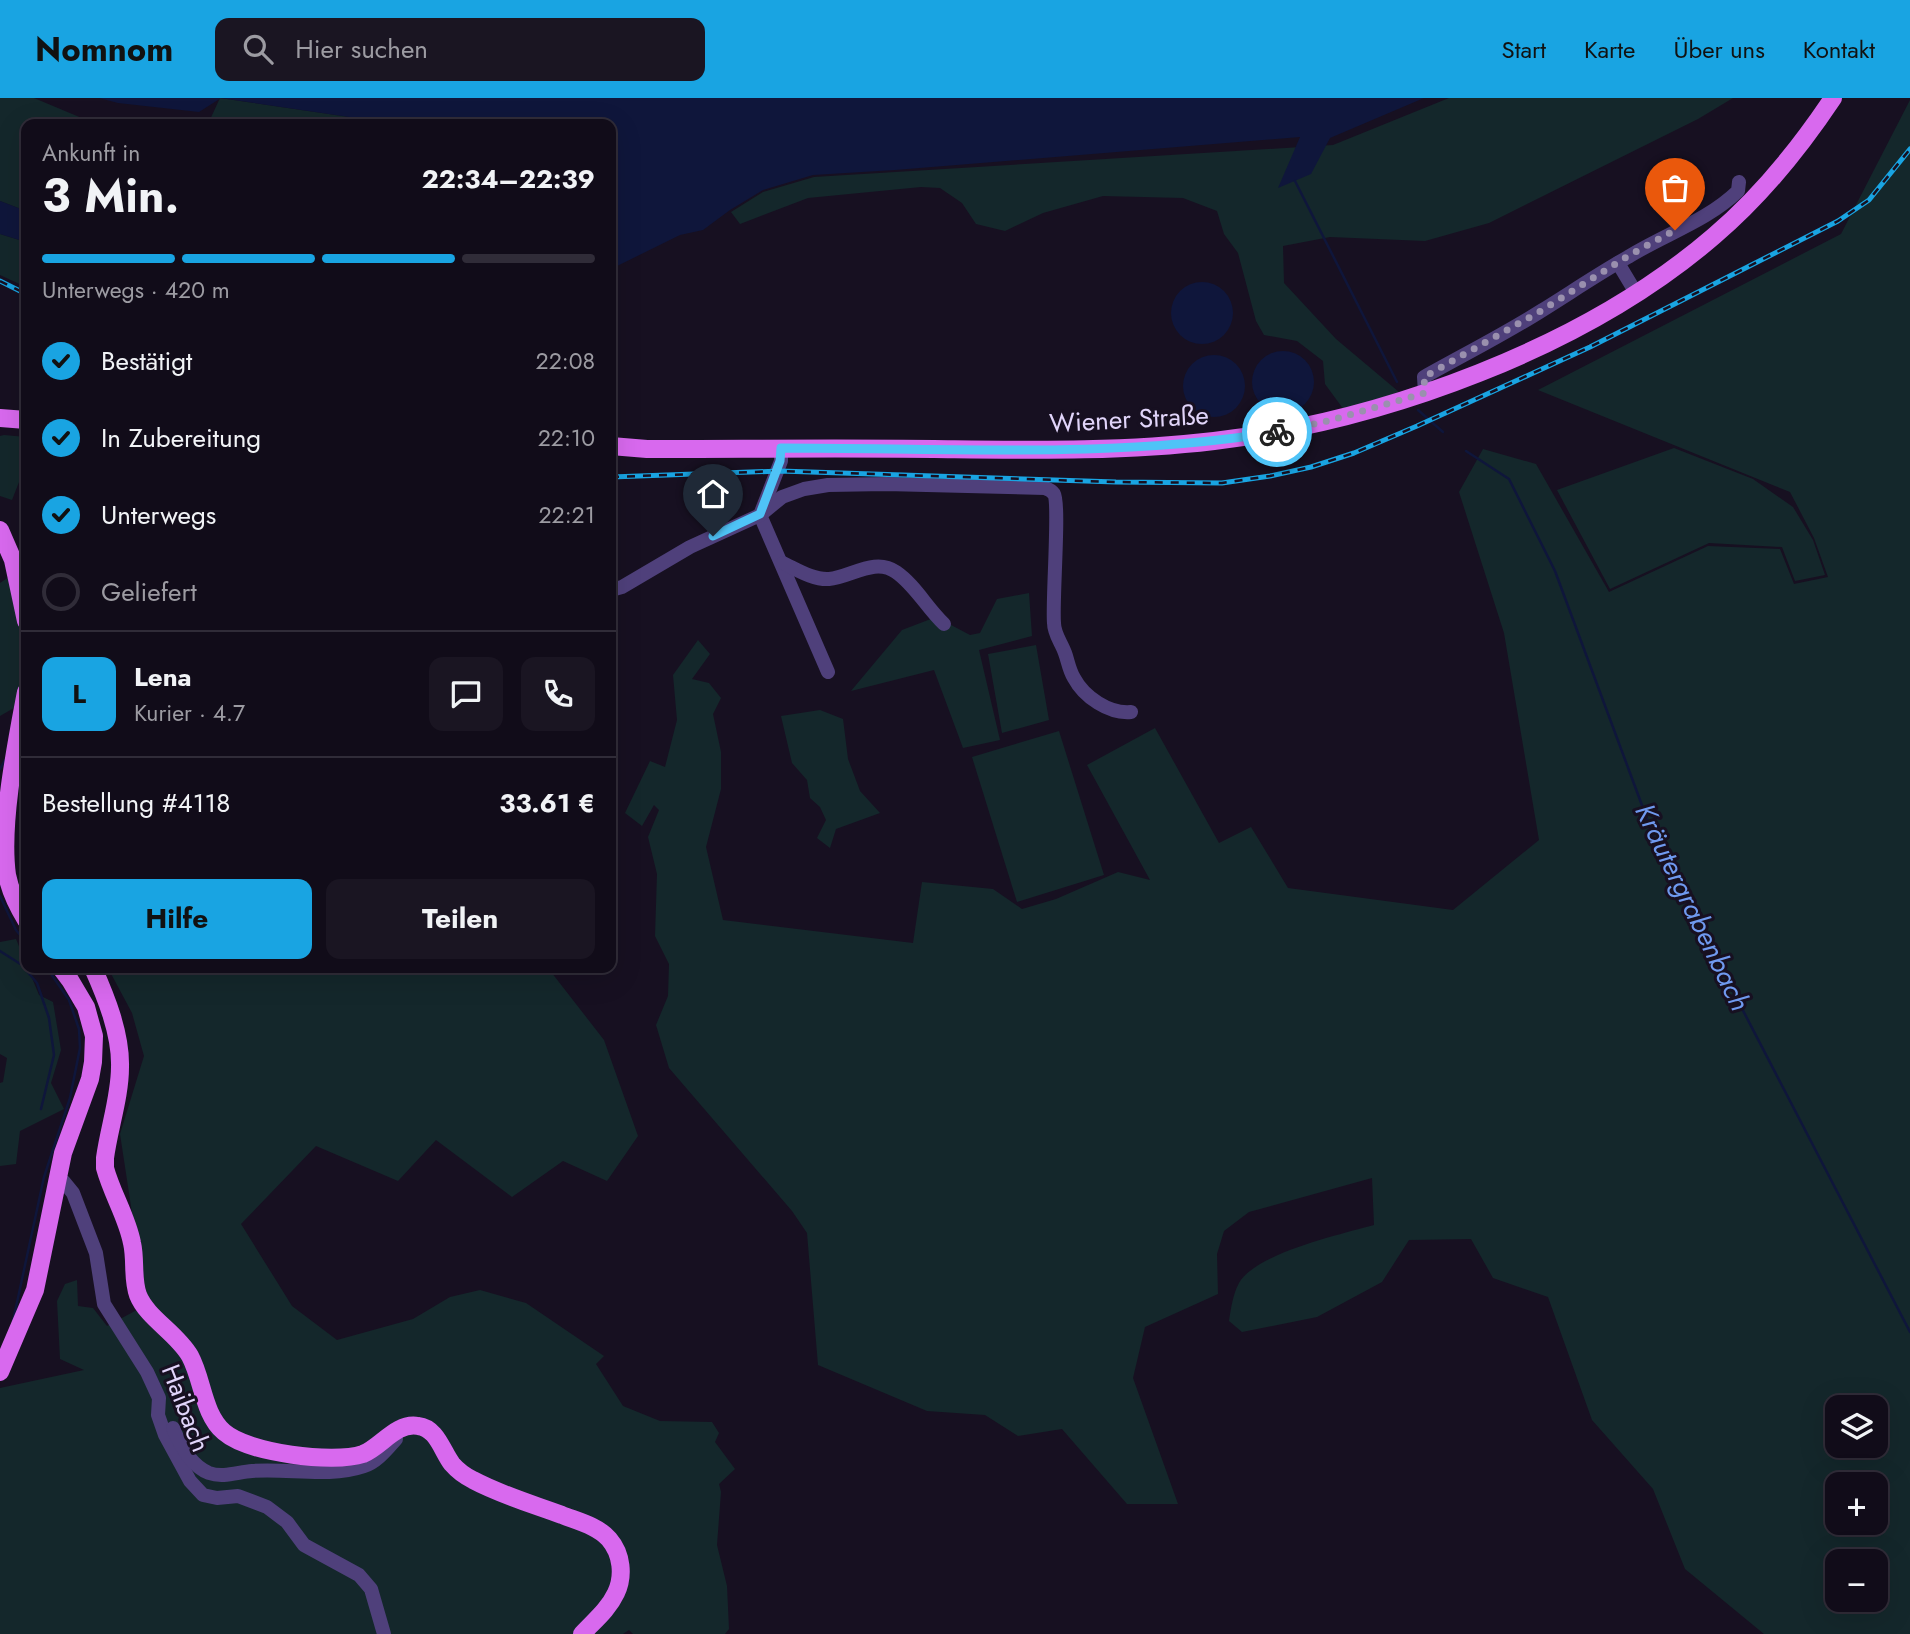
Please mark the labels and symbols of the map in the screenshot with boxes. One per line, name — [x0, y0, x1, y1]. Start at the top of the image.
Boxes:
pin — [1645, 158, 1705, 230]
street label: Wiener Straße — [1048, 396, 1210, 442]
courier — [1242, 397, 1312, 467]
pin — [683, 464, 743, 536]
water label: Kräutergrabenbach — [1625, 797, 1761, 1018]
street label: Haibach — [152, 1359, 220, 1457]

